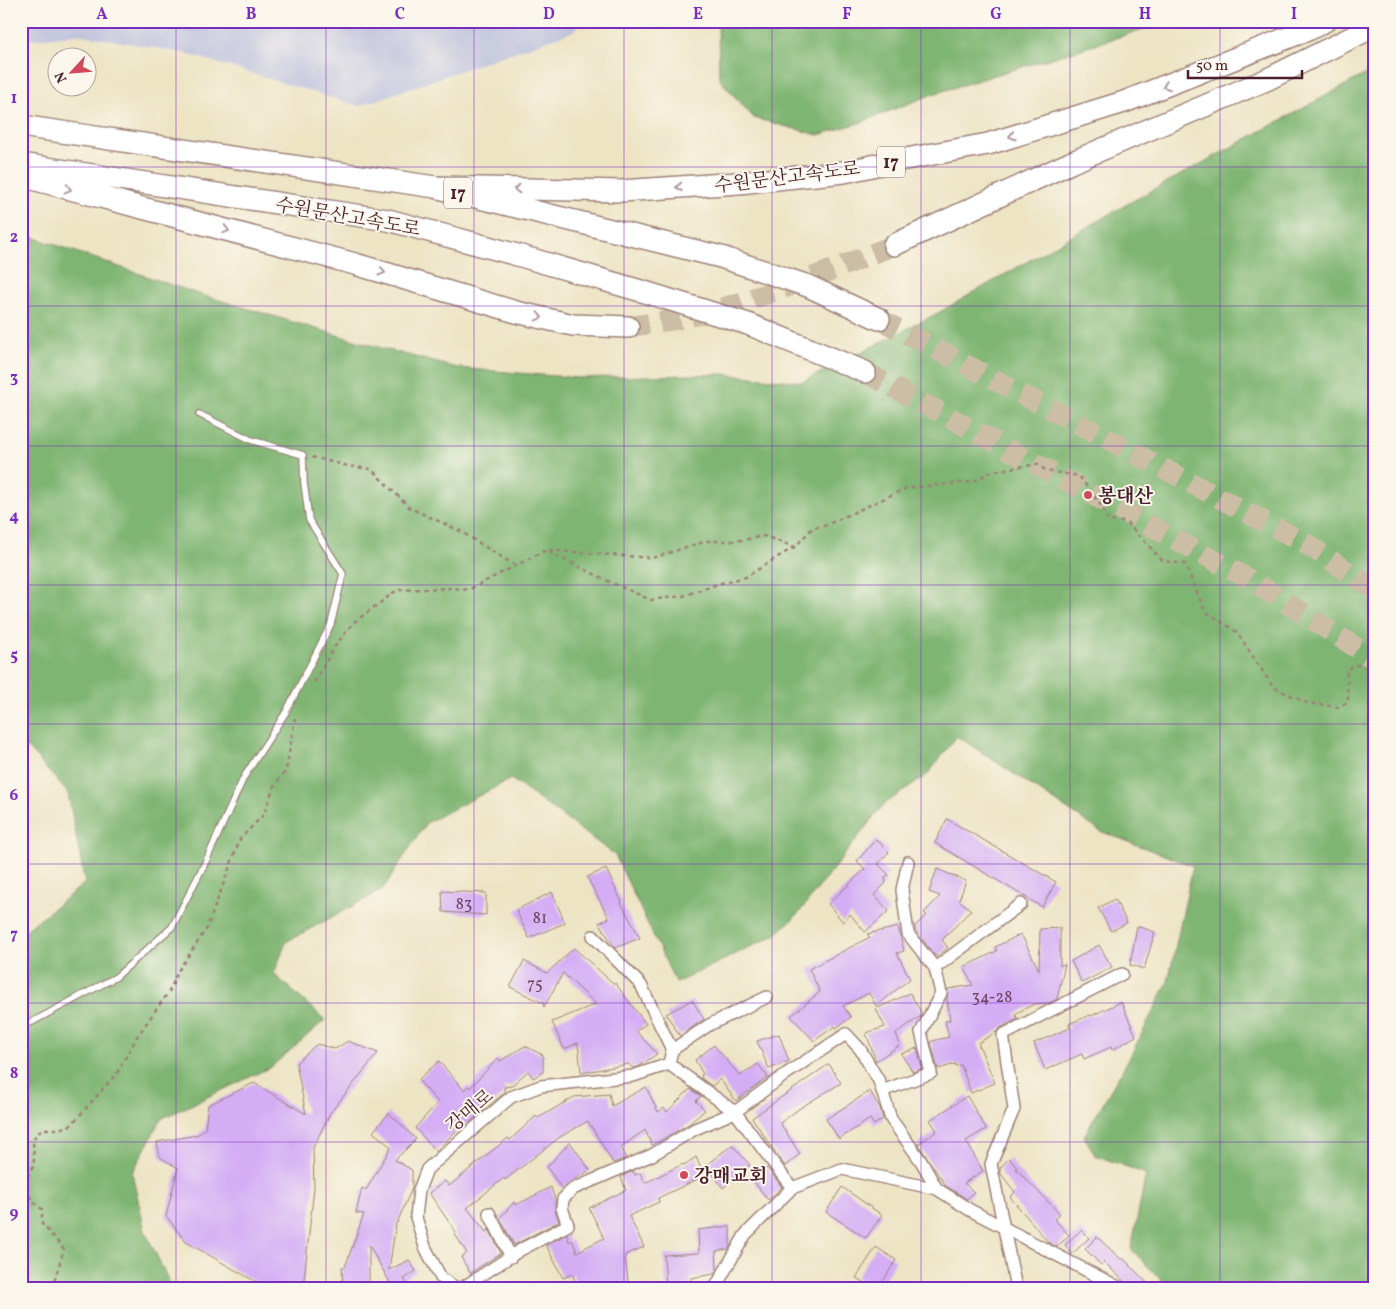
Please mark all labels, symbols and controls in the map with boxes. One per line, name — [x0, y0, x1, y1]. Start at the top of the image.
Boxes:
text: A — [96, 4, 108, 26]
text: B — [246, 4, 257, 26]
text: C — [395, 4, 405, 26]
text: D — [543, 4, 555, 26]
text: E — [693, 4, 703, 26]
text: F — [842, 4, 852, 26]
text: G — [990, 4, 1002, 26]
text: H — [1139, 4, 1151, 26]
text: I — [1291, 4, 1297, 26]
north arrow — [48, 48, 98, 98]
scale bar — [1188, 48, 1302, 80]
text: 50 m — [1196, 56, 1228, 77]
text: N — [51, 68, 72, 86]
one-way arrow — [1162, 79, 1171, 90]
text: 1 — [11, 88, 17, 110]
one-way arrow — [1008, 131, 1017, 141]
road number: 17 — [877, 146, 905, 178]
street label: 수원문산고속도로 — [713, 156, 862, 200]
road number: 17 — [444, 178, 472, 208]
one-way arrow — [675, 181, 683, 192]
one-way arrow — [64, 183, 72, 193]
one-way arrow — [512, 184, 520, 194]
street label: 수원문산고속도로 — [273, 192, 422, 244]
one-way arrow — [221, 224, 230, 235]
text: 2 — [10, 227, 18, 249]
one-way arrow — [378, 267, 386, 277]
one-way arrow — [534, 311, 543, 322]
text: 3 — [10, 367, 18, 389]
place label: 봉대산 — [1098, 484, 1154, 510]
marker: 봉대산 — [1082, 489, 1094, 501]
text: 4 — [9, 506, 19, 528]
text: 5 — [10, 645, 18, 667]
text: 6 — [10, 785, 19, 807]
house number: 83 — [456, 894, 472, 916]
house number: 81 — [533, 908, 547, 930]
text: 7 — [10, 924, 18, 946]
house number: 75 — [527, 974, 543, 996]
house number: 34-28 — [972, 987, 1012, 1009]
text: 8 — [10, 1063, 18, 1085]
street label: 강매로 — [441, 1084, 500, 1139]
place label: 강매교회 — [694, 1164, 767, 1190]
marker: 강매교회 — [678, 1169, 690, 1181]
text: 9 — [10, 1203, 19, 1225]

